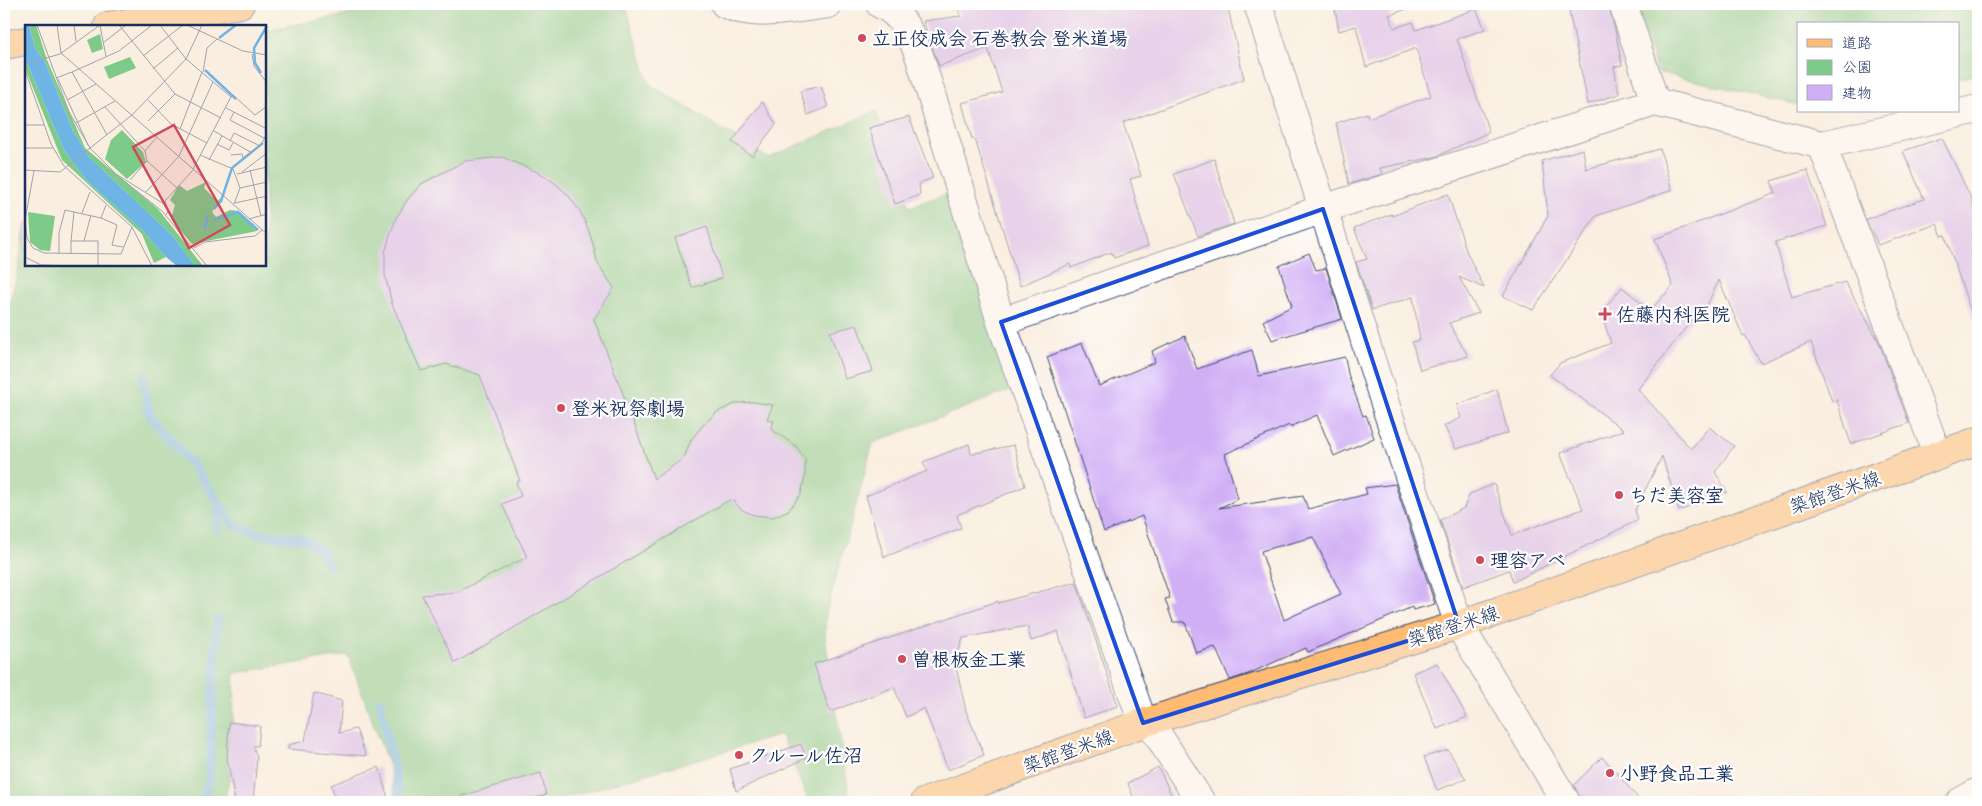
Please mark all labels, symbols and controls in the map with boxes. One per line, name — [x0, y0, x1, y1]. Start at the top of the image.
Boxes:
legend — [1797, 22, 1960, 112]
inset map — [25, 25, 266, 266]
place label: 立正佼成会 石巻教会 登米道場 — [872, 25, 1128, 51]
marker: 立正佼成会 石巻教会 登米道場 — [856, 32, 868, 44]
text: 道路 — [1842, 32, 1872, 53]
text: 公園 — [1842, 56, 1872, 77]
text: 建物 — [1842, 82, 1872, 103]
place label: 佐藤内科医院 — [1616, 301, 1730, 327]
marker: 佐藤内科医院 — [1598, 307, 1612, 321]
place label: 登米祝祭劇場 — [571, 395, 685, 421]
marker: 登米祝祭劇場 — [555, 402, 567, 414]
street label: 築館登米線 — [1786, 464, 1884, 520]
place label: ちだ美容室 — [1629, 482, 1724, 508]
marker: ちだ美容室 — [1613, 489, 1625, 501]
place label: 理容アベ — [1490, 547, 1566, 573]
marker: 理容アベ — [1474, 554, 1486, 566]
street label: 築館登米線 — [1404, 599, 1502, 653]
place label: 曽根板金工業 — [912, 646, 1026, 672]
marker: 曽根板金工業 — [896, 653, 908, 665]
street label: 築館登米線 — [1019, 723, 1117, 779]
place label: クルール佐沼 — [749, 742, 862, 768]
marker: クルール佐沼 — [733, 749, 745, 761]
place label: 小野食品工業 — [1620, 760, 1734, 786]
marker: 小野食品工業 — [1604, 767, 1616, 779]

